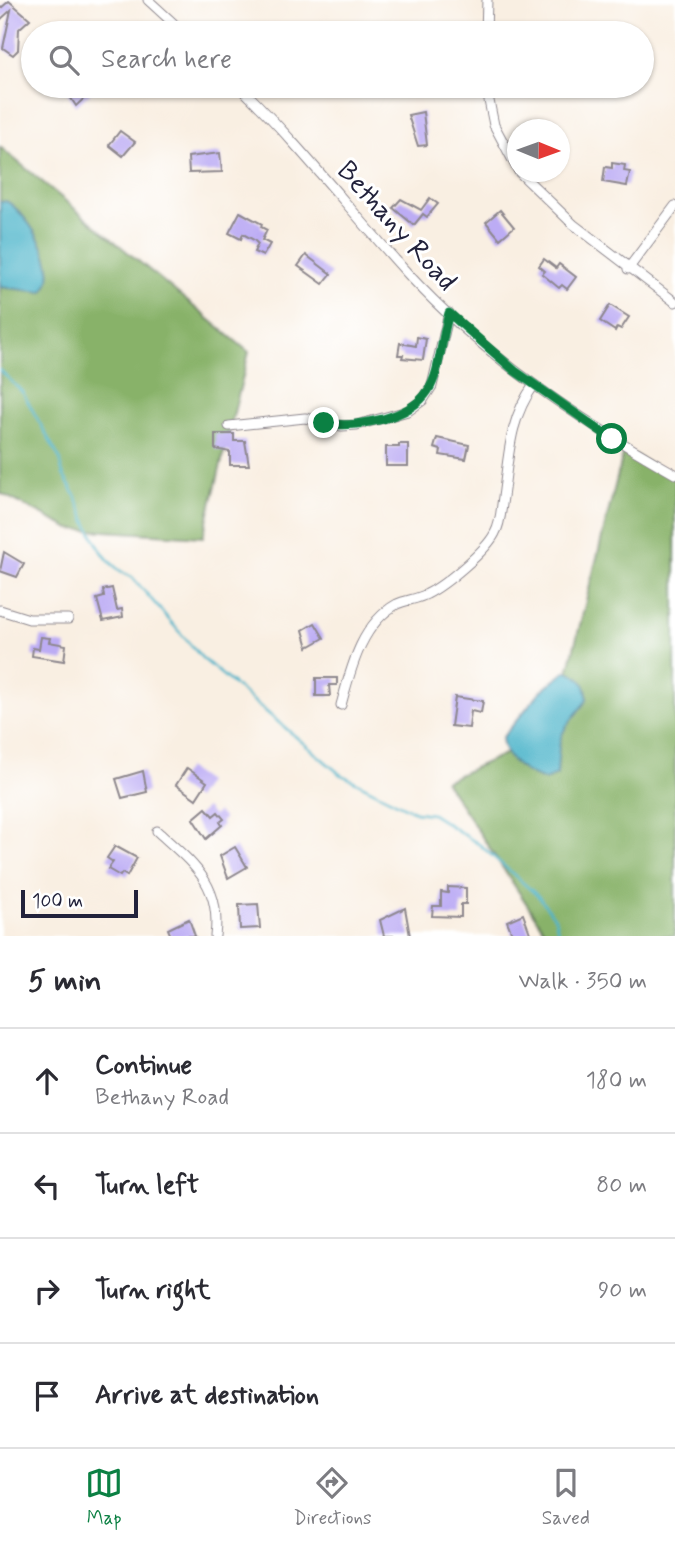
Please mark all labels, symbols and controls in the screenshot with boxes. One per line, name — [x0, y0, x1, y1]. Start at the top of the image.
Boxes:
search box — [21, 21, 654, 98]
icon: search — [45, 41, 83, 79]
text: Search here — [101, 43, 232, 77]
north arrow — [507, 119, 570, 182]
street label: Bethany Road — [328, 154, 464, 300]
route end — [308, 407, 339, 438]
route start — [596, 423, 627, 454]
scale bar — [21, 887, 138, 919]
text: 100 m — [32, 889, 83, 914]
text: 5 min — [28, 962, 102, 1001]
text: Walk · 350 m — [519, 967, 647, 997]
text: Continue — [95, 1049, 192, 1083]
icon: ahead — [28, 1062, 66, 1100]
text: 180 m — [586, 1066, 647, 1096]
text: Bethany Road — [95, 1083, 229, 1113]
icon: left — [28, 1167, 66, 1205]
text: Turn left — [95, 1169, 199, 1203]
text: 80 m — [596, 1171, 647, 1201]
icon: right — [28, 1272, 66, 1310]
text: Turn right — [95, 1274, 211, 1308]
text: 90 m — [598, 1276, 647, 1306]
icon: arrive — [28, 1377, 66, 1415]
text: Arrive at destination — [95, 1379, 319, 1413]
tab: Map — [85, 1464, 123, 1531]
tab: Directions — [293, 1464, 372, 1531]
tab: Saved — [542, 1464, 590, 1531]

